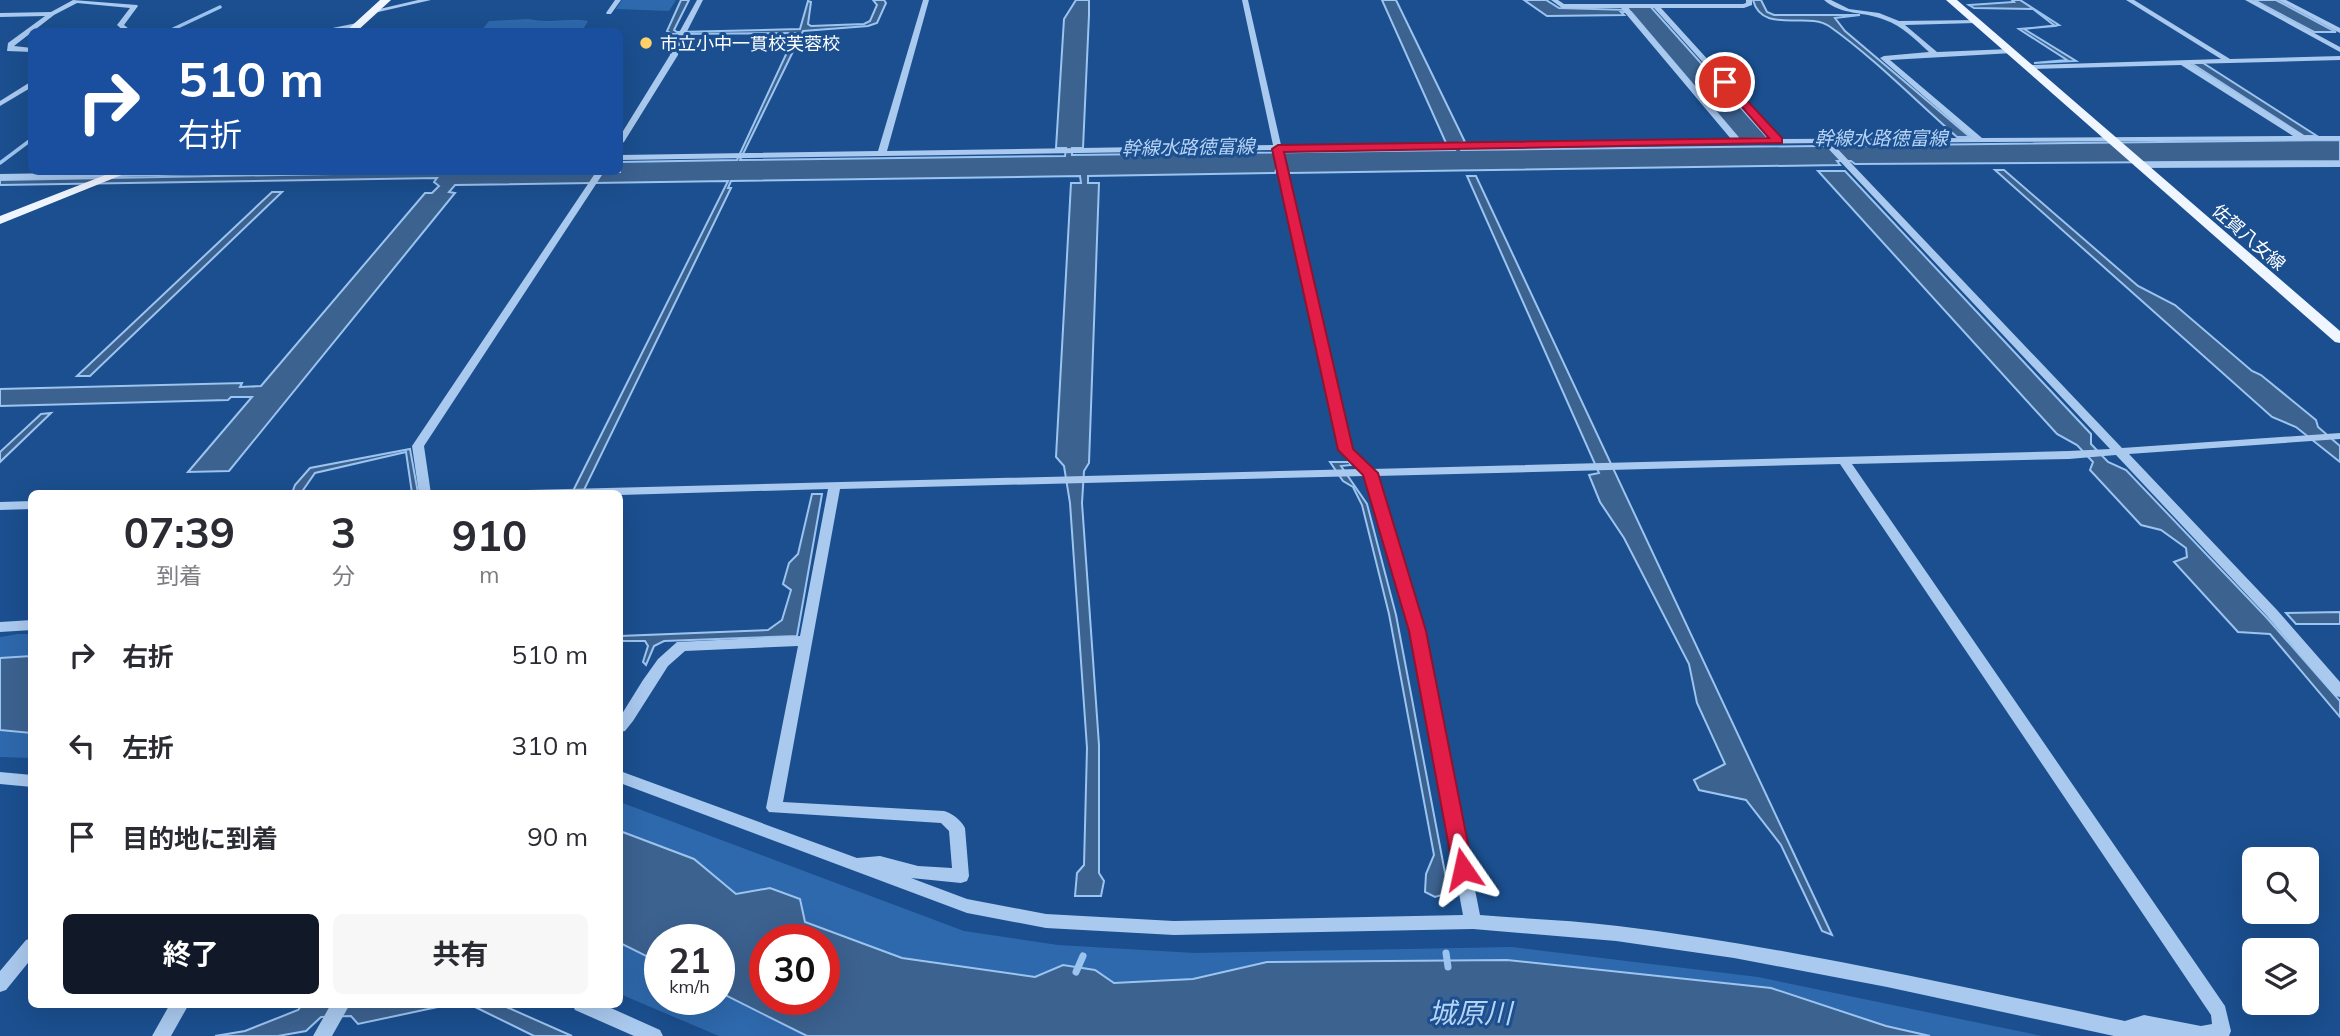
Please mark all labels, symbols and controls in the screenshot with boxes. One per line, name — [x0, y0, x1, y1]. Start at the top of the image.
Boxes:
place label: 市立小中一貫校芙蓉校 — [660, 32, 840, 55]
marker: 市立小中一貫校芙蓉校 — [638, 35, 654, 51]
text: 510 m — [178, 48, 324, 109]
pin — [1695, 52, 1755, 112]
icon: right — [63, 56, 154, 147]
icon: arrive — [1706, 63, 1744, 101]
text: 右折 — [178, 114, 242, 154]
water label: 幹線水路徳富線 — [1814, 126, 1949, 150]
water label: 幹線水路徳富線 — [1121, 134, 1257, 160]
street label: 佐賀八女線 — [2207, 199, 2291, 275]
text: 07:39 — [124, 506, 235, 559]
text: 3 — [331, 506, 356, 559]
text: 910 — [452, 509, 527, 562]
text: m — [479, 560, 500, 589]
text: 到着 — [156, 561, 202, 590]
text: 分 — [332, 561, 355, 590]
icon: right — [63, 636, 101, 674]
text: 510 m — [512, 638, 588, 671]
text: 右折 — [122, 640, 174, 673]
icon: left — [63, 727, 101, 765]
text: 310 m — [512, 729, 588, 762]
text: 左折 — [122, 731, 174, 764]
icon: arrive — [63, 818, 101, 856]
text: 90 m — [527, 820, 588, 853]
text: 目的地に到着 — [122, 822, 278, 855]
position arrow — [1426, 832, 1500, 906]
map controls — [2242, 847, 2319, 1015]
button: search — [2242, 847, 2319, 924]
button: 終了 — [63, 914, 319, 994]
button: 共有 — [333, 914, 588, 994]
speed limit sign: 30 — [749, 924, 840, 1015]
text: 21 — [668, 938, 711, 982]
button: layers — [2242, 938, 2319, 1015]
text: km/h — [669, 975, 710, 998]
water label: 城原川 — [1428, 995, 1515, 1030]

